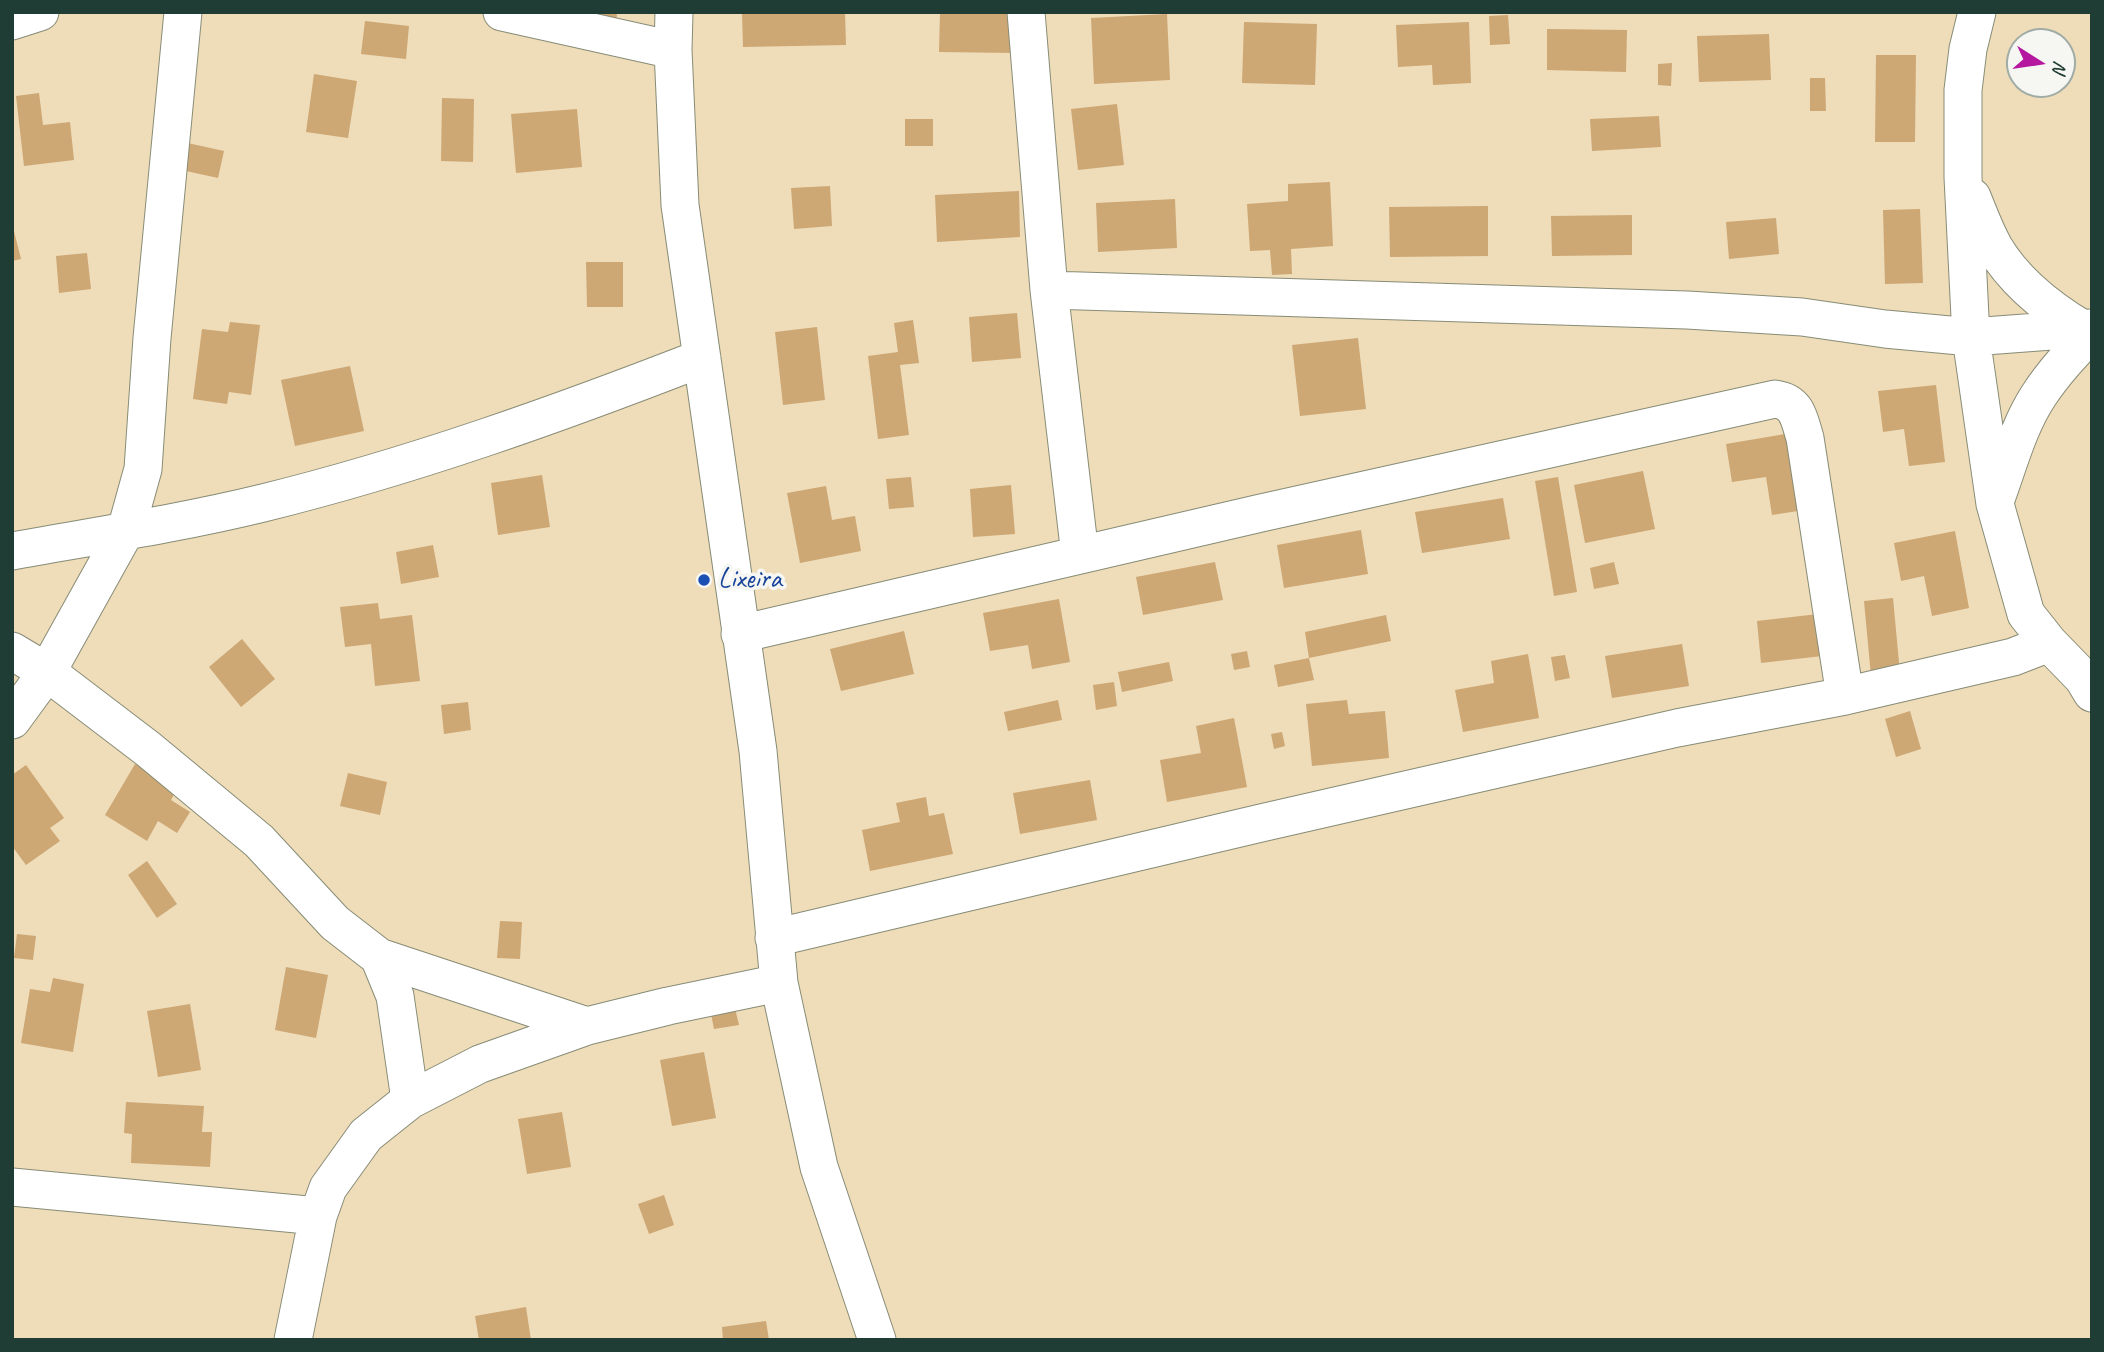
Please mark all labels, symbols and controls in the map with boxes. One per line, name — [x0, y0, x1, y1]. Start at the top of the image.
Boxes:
north arrow — [2006, 28, 2076, 98]
text: N — [2047, 59, 2073, 75]
place label: Lixeira — [718, 563, 782, 597]
marker: Lixeira — [696, 572, 712, 588]

